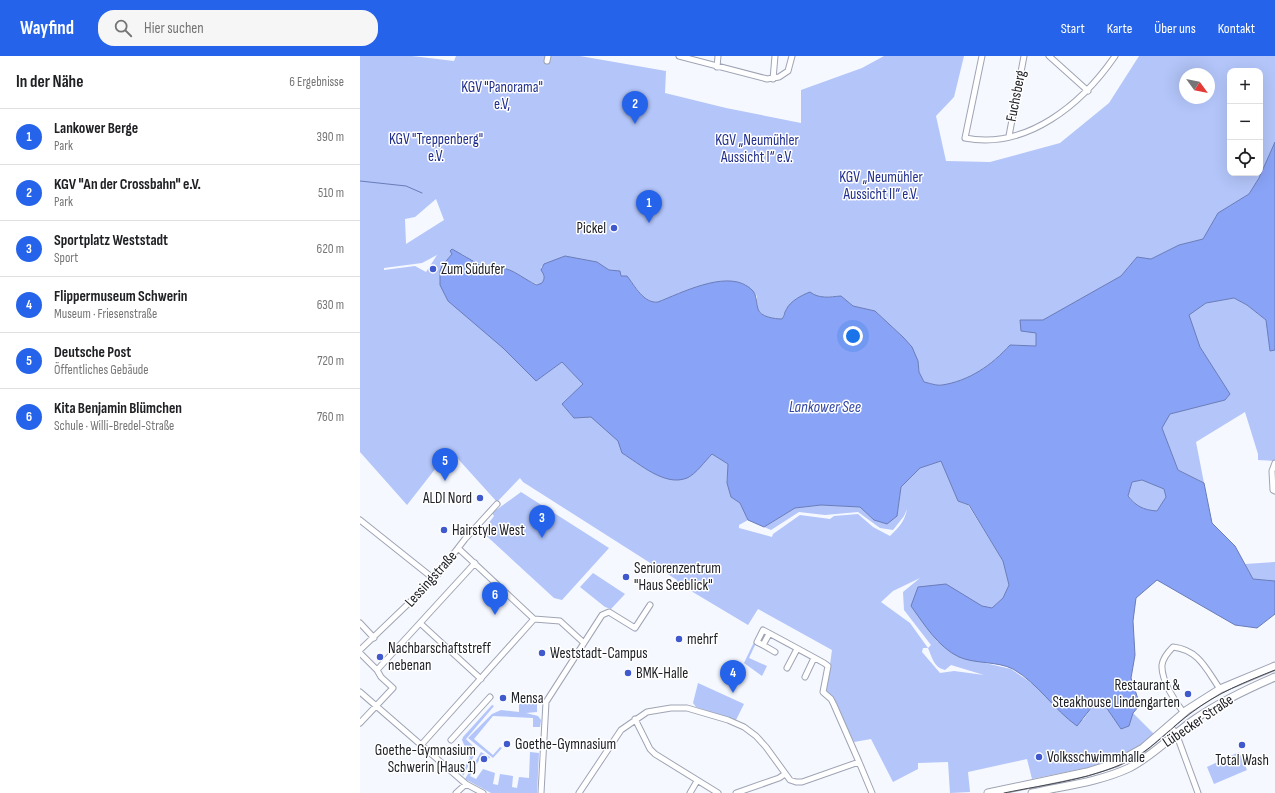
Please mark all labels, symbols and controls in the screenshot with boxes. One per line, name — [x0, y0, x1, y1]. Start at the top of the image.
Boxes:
search box — [98, 10, 378, 46]
text: Wayfind — [20, 17, 74, 40]
icon: search — [112, 17, 134, 39]
text: Hier suchen — [144, 19, 204, 38]
text: Start — [1061, 20, 1085, 37]
text: Karte — [1107, 20, 1132, 37]
text: Über uns — [1154, 20, 1196, 37]
text: Kontakt — [1218, 20, 1255, 37]
north arrow — [1179, 68, 1215, 104]
map controls — [1227, 68, 1263, 176]
button: + — [1227, 68, 1263, 104]
street label: Fuchsberg — [1002, 69, 1030, 123]
text: In der Nähe — [16, 72, 83, 92]
text: 6 Ergebnisse — [289, 74, 344, 90]
park label: KGV "Panorama" e.V, — [461, 78, 543, 114]
pin: 2 — [622, 91, 648, 124]
button: − — [1227, 104, 1263, 140]
text: Lankower Berge — [54, 119, 138, 138]
text: 1 — [26, 129, 32, 145]
text: 390 m — [317, 129, 344, 145]
park label: KGV "Treppenberg" e.V. — [389, 130, 483, 166]
park label: KGV „Neumühler Aussicht I“ e.V. — [715, 131, 799, 167]
text: Park — [54, 138, 73, 154]
button: locate — [1227, 140, 1263, 176]
park label: KGV „Neumühler Aussicht II“ e.V. — [839, 168, 923, 204]
text: KGV "An der Crossbahn" e.V. — [54, 175, 201, 194]
text: 2 — [26, 185, 32, 201]
text: 510 m — [318, 185, 344, 201]
pin: 1 — [636, 190, 662, 223]
text: Park — [54, 194, 73, 210]
place label: Pickel — [577, 219, 606, 238]
marker: Pickel — [609, 223, 619, 233]
text: Sportplatz Weststadt — [54, 231, 168, 250]
text: 3 — [26, 241, 32, 257]
text: 620 m — [317, 241, 344, 257]
text: Sport — [54, 250, 78, 266]
place label: Zum Südufer — [441, 260, 506, 279]
marker: Zum Südufer — [428, 264, 438, 274]
text: Flippermuseum Schwerin — [54, 287, 187, 306]
text: 4 — [26, 297, 32, 313]
text: 630 m — [317, 297, 344, 313]
text: Museum · Friesenstraße — [54, 306, 157, 322]
your location — [843, 326, 863, 346]
text: Deutsche Post — [54, 343, 131, 362]
text: 5 — [26, 353, 32, 369]
text: 720 m — [317, 353, 344, 369]
text: Öffentliches Gebäude — [54, 362, 148, 378]
water label: Lankower See — [789, 398, 861, 417]
text: Kita Benjamin Blümchen — [54, 399, 182, 418]
text: 6 — [26, 409, 32, 425]
text: 760 m — [317, 409, 344, 425]
text: Schule · Willi-Bredel-Straße — [54, 418, 174, 434]
pin: 5 — [432, 448, 458, 481]
place label: ALDI Nord — [422, 489, 472, 508]
marker: ALDI Nord — [475, 493, 485, 503]
pin: 3 — [529, 505, 555, 538]
place label: Hairstyle West — [452, 521, 525, 540]
marker: Hairstyle West — [439, 525, 449, 535]
street label: Lessingstraße — [401, 547, 461, 611]
place label: Seniorenzentrum "Haus Seeblick" — [634, 559, 721, 595]
marker: Seniorenzentrum "Haus Seeblick" — [621, 572, 631, 582]
pin: 6 — [482, 582, 508, 615]
place label: mehrf — [687, 630, 719, 649]
marker: mehrf — [674, 634, 684, 644]
place label: Nachbarschaftstreff nebenan — [388, 639, 491, 675]
place label: Weststadt-Campus — [550, 644, 648, 663]
marker: Weststadt-Campus — [537, 648, 547, 658]
marker: Nachbarschaftstreff nebenan — [375, 652, 385, 662]
pin: 4 — [720, 660, 746, 693]
place label: BMK-Halle — [636, 664, 688, 683]
marker: BMK-Halle — [623, 668, 633, 678]
place label: Restaurant & Steakhouse Lindengarten — [1052, 676, 1180, 712]
place label: Mensa — [511, 689, 544, 708]
marker: Restaurant & Steakhouse Lindengarten — [1183, 689, 1193, 699]
street label: Lübecker Straße — [1159, 690, 1237, 752]
marker: Mensa — [498, 693, 508, 703]
place label: Goethe-Gymnasium — [515, 735, 616, 754]
marker: Goethe-Gymnasium — [502, 739, 512, 749]
marker: Total Wash — [1237, 740, 1247, 750]
place label: Goethe-Gymnasium Schwerin (Haus 1) — [375, 741, 476, 777]
place label: Volksschwimmhalle — [1047, 748, 1145, 767]
place label: Total Wash — [1215, 751, 1269, 770]
marker: Volksschwimmhalle — [1034, 752, 1044, 762]
marker: Goethe-Gymnasium Schwerin (Haus 1) — [479, 754, 489, 764]

